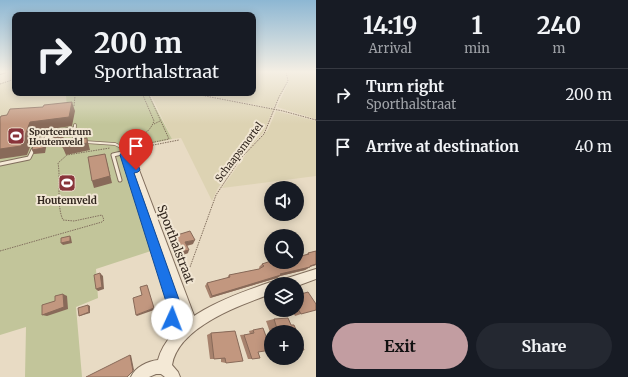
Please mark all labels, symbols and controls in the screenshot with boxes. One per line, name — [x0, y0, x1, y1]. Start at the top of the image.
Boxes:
text: 14:19 — [363, 10, 417, 41]
text: 1 — [471, 10, 483, 41]
text: 240 — [537, 10, 581, 41]
text: 200 m — [94, 25, 182, 61]
icon: right — [28, 28, 80, 80]
text: Arrival — [368, 40, 412, 57]
text: min — [464, 40, 490, 57]
text: m — [553, 40, 565, 57]
text: Sporthalstraat — [94, 60, 219, 83]
text: Turn right — [366, 77, 444, 96]
icon: right — [332, 84, 354, 106]
text: 200 m — [565, 85, 612, 104]
text: Sporthalstraat — [366, 96, 456, 113]
street label: Schaapsmortel — [212, 120, 266, 184]
sports icon: Sportcentrum Houtemveld — [6, 126, 26, 146]
place label: Sportcentrum Houtemveld — [29, 126, 91, 147]
pin — [119, 129, 153, 170]
icon: arrive — [125, 135, 147, 157]
icon: arrive — [332, 136, 354, 158]
text: Arrive at destination — [366, 137, 519, 156]
text: 40 m — [575, 137, 612, 156]
sports icon: Houtemveld — [57, 173, 77, 193]
map controls — [264, 181, 304, 365]
button: sound — [264, 181, 304, 221]
place label: Houtemveld — [37, 194, 97, 207]
street label: Sporthalstraat — [154, 202, 198, 286]
button: search — [264, 229, 304, 269]
button: layers — [264, 277, 304, 317]
position arrow — [151, 298, 193, 340]
button: Exit — [332, 323, 468, 369]
button: Share — [476, 323, 612, 369]
button: + — [264, 325, 304, 365]

